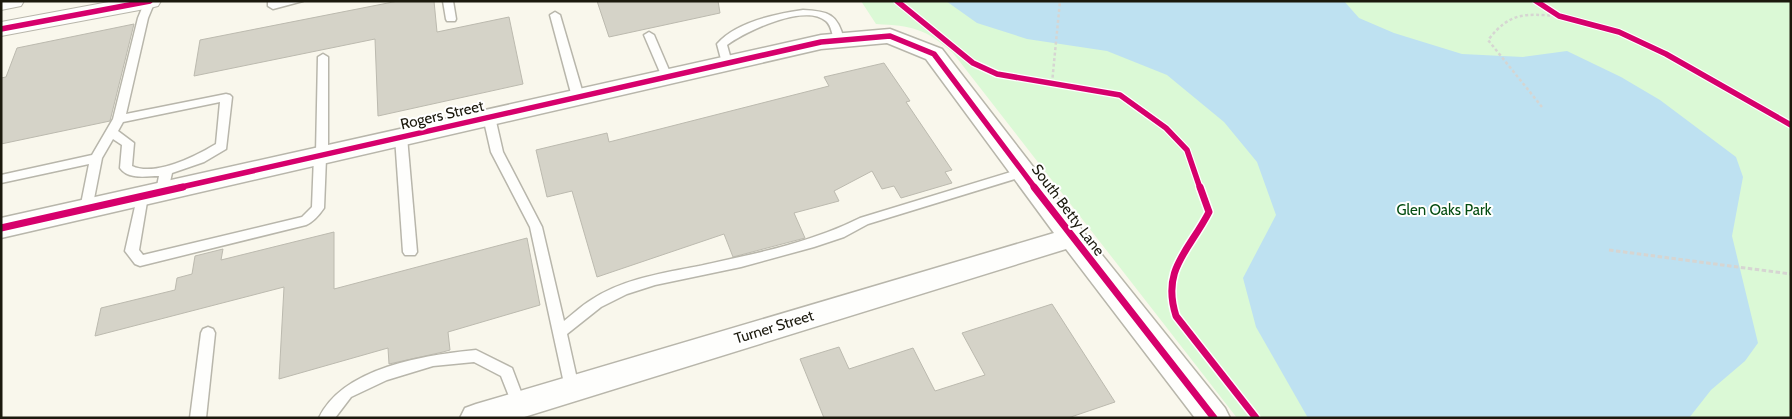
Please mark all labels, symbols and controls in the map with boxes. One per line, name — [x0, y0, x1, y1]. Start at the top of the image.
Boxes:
street label: Rogers Street — [399, 97, 485, 133]
street label: South Betty Lane — [1028, 161, 1108, 260]
park label: Glen Oaks Park — [1397, 201, 1492, 219]
street label: Turner Street — [732, 306, 816, 348]

